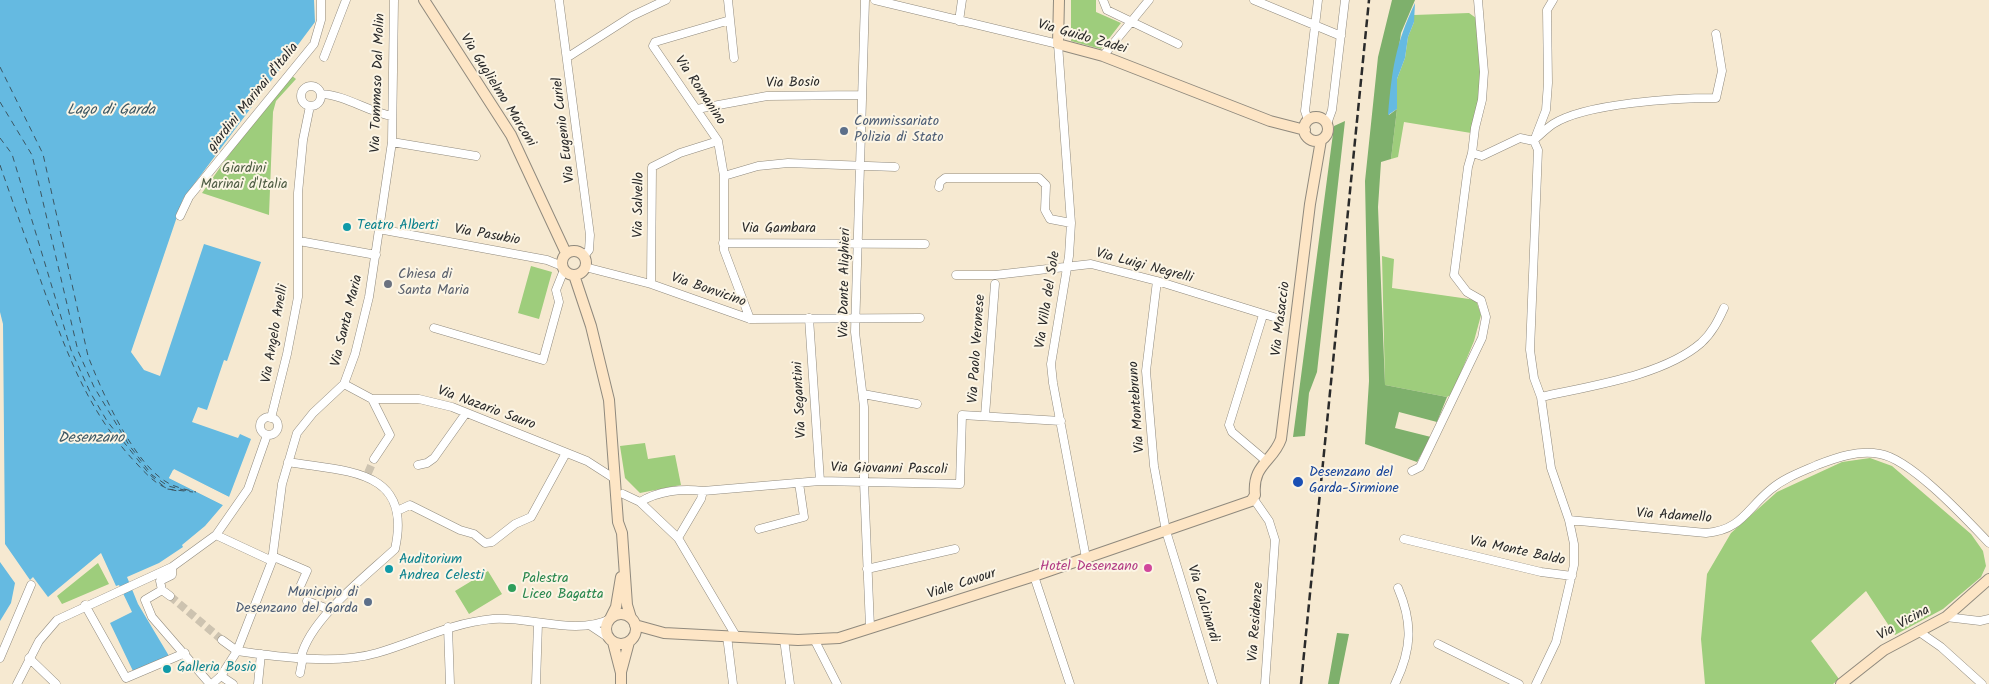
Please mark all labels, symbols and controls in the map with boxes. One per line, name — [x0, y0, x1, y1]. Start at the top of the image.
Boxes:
street label: Via Tommaso Dal Molin — [368, 13, 390, 153]
street label: Via Guido Zadei — [1035, 17, 1129, 59]
street label: Via Guglielmo Marconi — [455, 31, 539, 151]
street label: giardini Marinai d'Italia — [205, 40, 303, 156]
street label: Via Romanino — [670, 53, 728, 129]
street label: Via Bosio — [766, 75, 820, 93]
street label: Via Eugenio Curiel — [550, 76, 580, 184]
water label: Lago di Garda — [67, 102, 155, 120]
place label: Commissariato Polizia di Stato — [854, 115, 943, 148]
marker: Commissariato Polizia di Stato — [838, 125, 850, 137]
park label: Giardini Marinai d'Italia — [200, 162, 288, 194]
street label: Via Salvello — [631, 172, 649, 238]
place label: Teatro Alberti — [357, 219, 438, 235]
marker: Teatro Alberti — [341, 221, 353, 233]
street label: Via Pasubio — [453, 222, 521, 250]
street label: Via Gambara — [742, 222, 816, 238]
street label: Via Dante Alighieri — [837, 228, 855, 338]
street label: Via Luigi Negrelli — [1094, 246, 1194, 288]
street label: Via Villa del Sole — [1033, 250, 1065, 350]
place label: Chiesa di Santa Maria — [398, 268, 469, 300]
street label: Via Bonvicino — [668, 270, 748, 312]
street label: Via Santa Maria — [328, 273, 368, 369]
marker: Chiesa di Santa Maria — [382, 278, 394, 290]
street label: Via Masaccio — [1269, 281, 1295, 357]
street label: Via Angelo Anelli — [259, 283, 293, 385]
street label: Via Paolo Veronese — [966, 294, 990, 404]
street label: Via Segantini — [791, 361, 811, 439]
street label: Via Montebruno — [1126, 361, 1150, 453]
street label: Via Nazario Sauro — [435, 383, 537, 435]
water label: Desenzano — [58, 430, 124, 448]
street label: Via Giovanni Pascoli — [830, 461, 948, 479]
place label: Desenzano del Garda-Sirmione — [1309, 466, 1399, 498]
marker: Desenzano del Garda-Sirmione — [1291, 475, 1305, 489]
street label: Via Adamello — [1636, 506, 1712, 528]
street label: Via Monte Baldo — [1468, 534, 1566, 570]
place label: Auditorium Andrea Celesti — [399, 553, 484, 586]
place label: Hotel Desenzano — [1040, 560, 1138, 576]
marker: Hotel Desenzano — [1142, 562, 1154, 574]
marker: Auditorium Andrea Celesti — [383, 563, 395, 575]
street label: Via Calcinardi — [1182, 563, 1222, 645]
street label: Viale Cavour — [926, 566, 998, 604]
place label: Palestra Liceo Bagatta — [522, 572, 604, 604]
marker: Palestra Liceo Bagatta — [506, 582, 518, 594]
street label: Via Residenze — [1246, 582, 1268, 662]
place label: Municipio di Desenzano del Garda — [235, 586, 358, 618]
marker: Municipio di Desenzano del Garda — [362, 596, 374, 608]
street label: Via Vicina — [1875, 603, 1933, 645]
place label: Galleria Bosio — [177, 661, 256, 677]
marker: Galleria Bosio — [161, 663, 173, 675]

